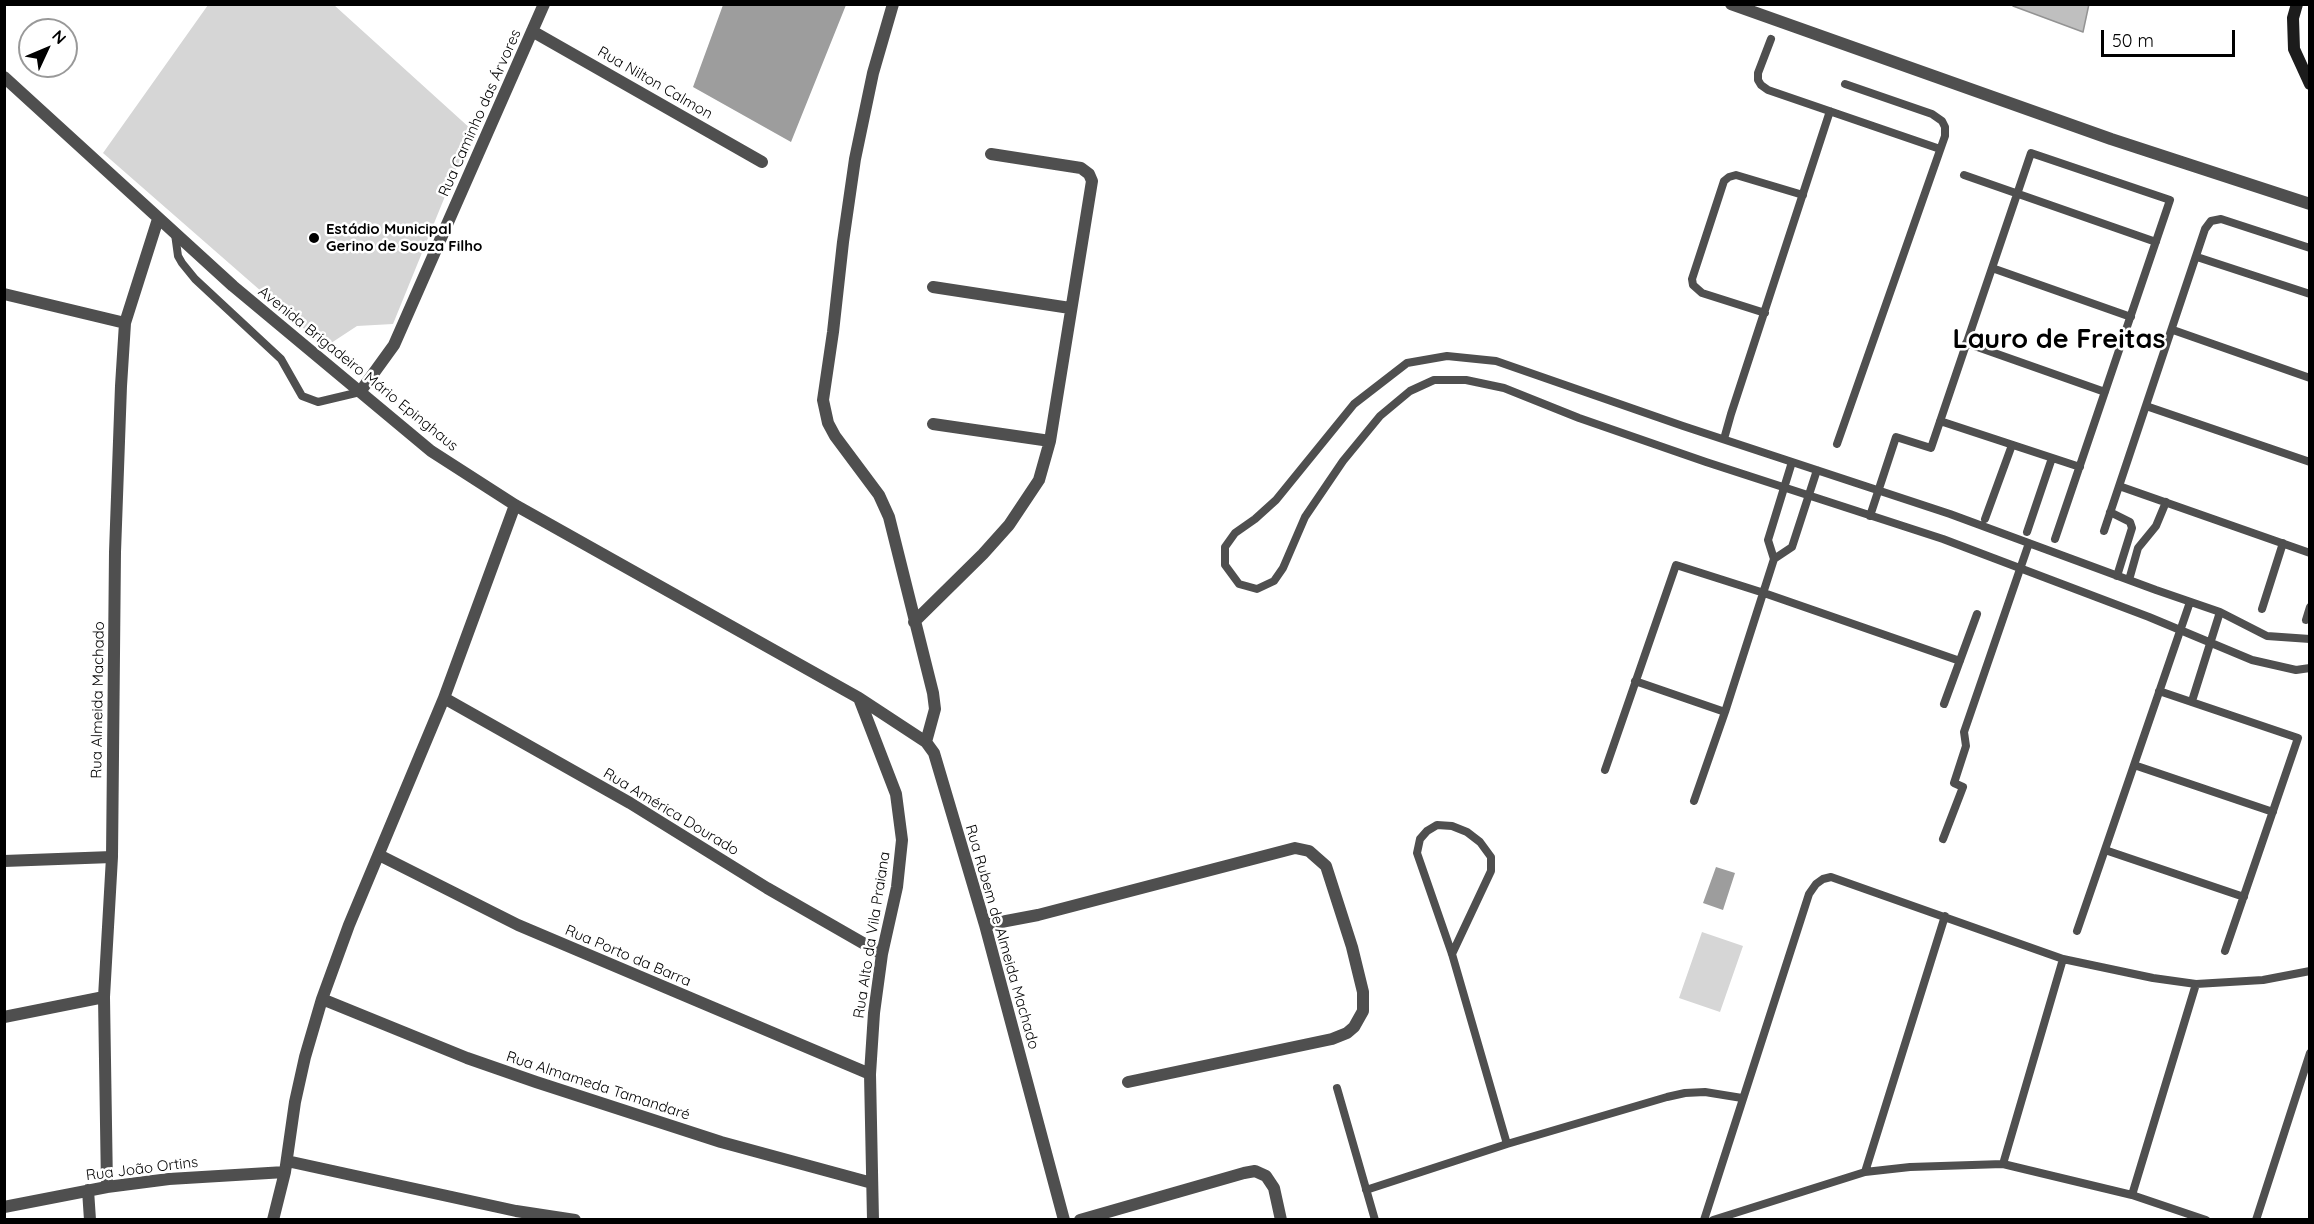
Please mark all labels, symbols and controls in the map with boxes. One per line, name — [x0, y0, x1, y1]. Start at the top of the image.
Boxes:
north arrow — [18, 18, 78, 78]
scale bar — [2104, 18, 2238, 56]
text: N — [48, 26, 71, 48]
street label: Rua Caminho das Árvores — [435, 27, 525, 199]
text: 50 m — [2112, 29, 2154, 52]
street label: Rua Nilton Calmon — [594, 43, 716, 123]
place label: Estádio Municipal Gerino de Souza Filho — [326, 220, 482, 255]
marker: Estádio Municipal Gerino de Souza Filho — [307, 231, 321, 245]
street label: Avenida Brigadeiro Mário Epinghaus — [254, 283, 462, 455]
district label: Lauro de Freitas — [1952, 324, 2166, 356]
street label: Rua Almeida Machado — [88, 621, 108, 779]
street label: Rua América Dourado — [600, 764, 742, 860]
street label: Rua Rubem de Almeida Machado — [961, 823, 1043, 1051]
street label: Rua Alto da Vila Praiana — [850, 850, 894, 1020]
street label: Rua Porto da Barra — [562, 921, 694, 991]
street label: Rua Almameda Tamandaré — [504, 1048, 692, 1124]
street label: Rua João Ortins — [85, 1153, 199, 1185]

